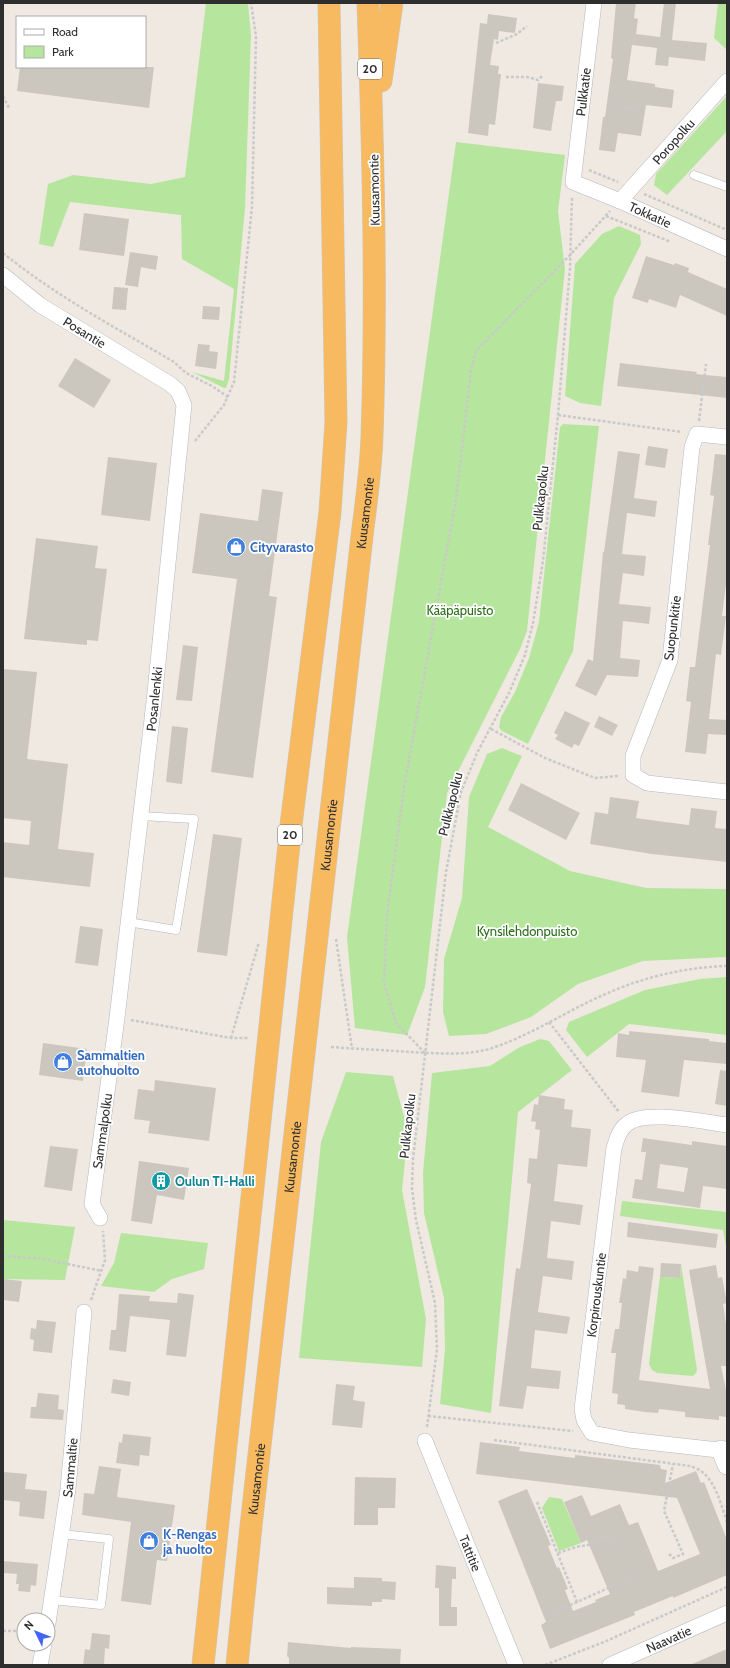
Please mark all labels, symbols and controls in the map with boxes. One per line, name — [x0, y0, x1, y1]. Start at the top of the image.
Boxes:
legend — [16, 16, 146, 68]
text: Road — [52, 24, 78, 39]
text: Park — [52, 44, 74, 59]
road number: 20 — [358, 59, 382, 79]
street label: Pulkkatie — [572, 67, 594, 117]
street label: Poropolku — [649, 115, 698, 167]
street label: Kuusamontie — [365, 154, 383, 226]
street label: Tokkatie — [627, 198, 674, 231]
street label: Posantie — [60, 313, 109, 351]
street label: Pulkkapolku — [529, 465, 551, 531]
street label: Kuusamontie — [353, 476, 377, 550]
shop icon: Cityvarasto — [225, 536, 247, 558]
place label: Cityvarasto — [250, 539, 314, 555]
street label: Suopunkitie — [660, 594, 684, 661]
park label: Kääpäpuisto — [427, 602, 494, 618]
street label: Posanlenkki — [143, 666, 165, 732]
street label: Pulkkapolku — [434, 770, 466, 838]
street label: Kuusamontie — [317, 798, 340, 872]
road number: 20 — [278, 825, 302, 845]
park label: Kynsilehdonpuisto — [477, 923, 577, 939]
place label: Sammaltien autohuolto — [77, 1047, 145, 1078]
shop icon: Sammaltien autohuolto — [52, 1051, 74, 1073]
street label: Sammalpolku — [89, 1092, 115, 1170]
street label: Pulkkapolku — [396, 1093, 418, 1159]
street label: Kuusamontie — [280, 1120, 304, 1194]
building icon: Oulun TI-Halli — [150, 1170, 172, 1192]
place label: Oulun TI-Halli — [175, 1173, 255, 1189]
street label: Korpirouskuntie — [583, 1251, 609, 1338]
street label: Sammaltie — [59, 1437, 81, 1498]
street label: Kuusamontie — [244, 1442, 268, 1516]
place label: K-Rengas ja huolto — [162, 1526, 217, 1557]
shop icon: K-Rengas ja huolto — [138, 1530, 160, 1552]
street label: Tattitie — [456, 1533, 485, 1574]
north arrow — [16, 1612, 56, 1652]
text: N — [21, 1618, 36, 1633]
street label: Naavatie — [644, 1622, 694, 1656]

